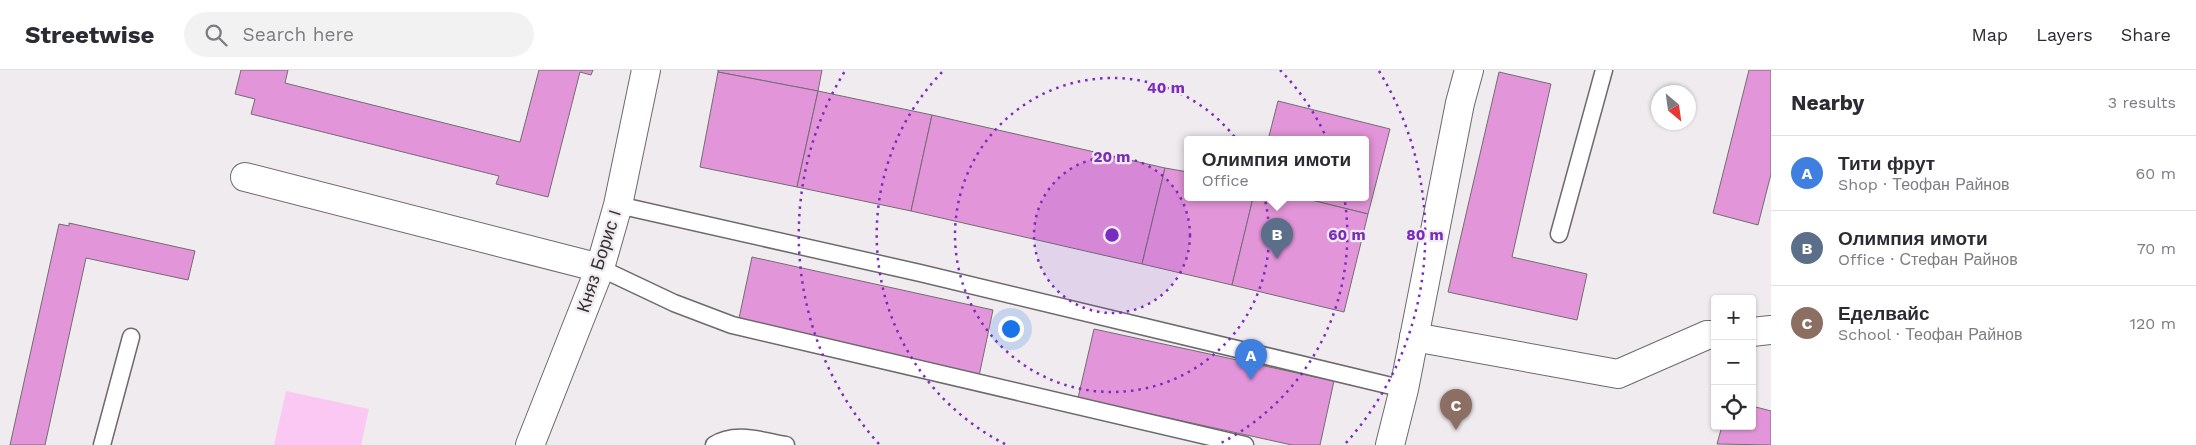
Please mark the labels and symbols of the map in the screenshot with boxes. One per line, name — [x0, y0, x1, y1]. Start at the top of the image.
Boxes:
text: 40 m — [1147, 79, 1185, 97]
north arrow — [1651, 85, 1696, 130]
text: 20 m — [1093, 148, 1131, 166]
street label: Княз Борис I — [572, 207, 625, 315]
pin: B — [1261, 218, 1293, 259]
centre of rings — [1103, 226, 1121, 244]
text: 60 m — [1328, 226, 1366, 244]
text: 80 m — [1406, 226, 1444, 244]
your location — [998, 316, 1024, 342]
pin: A — [1235, 339, 1267, 380]
pin: C — [1440, 389, 1472, 430]

